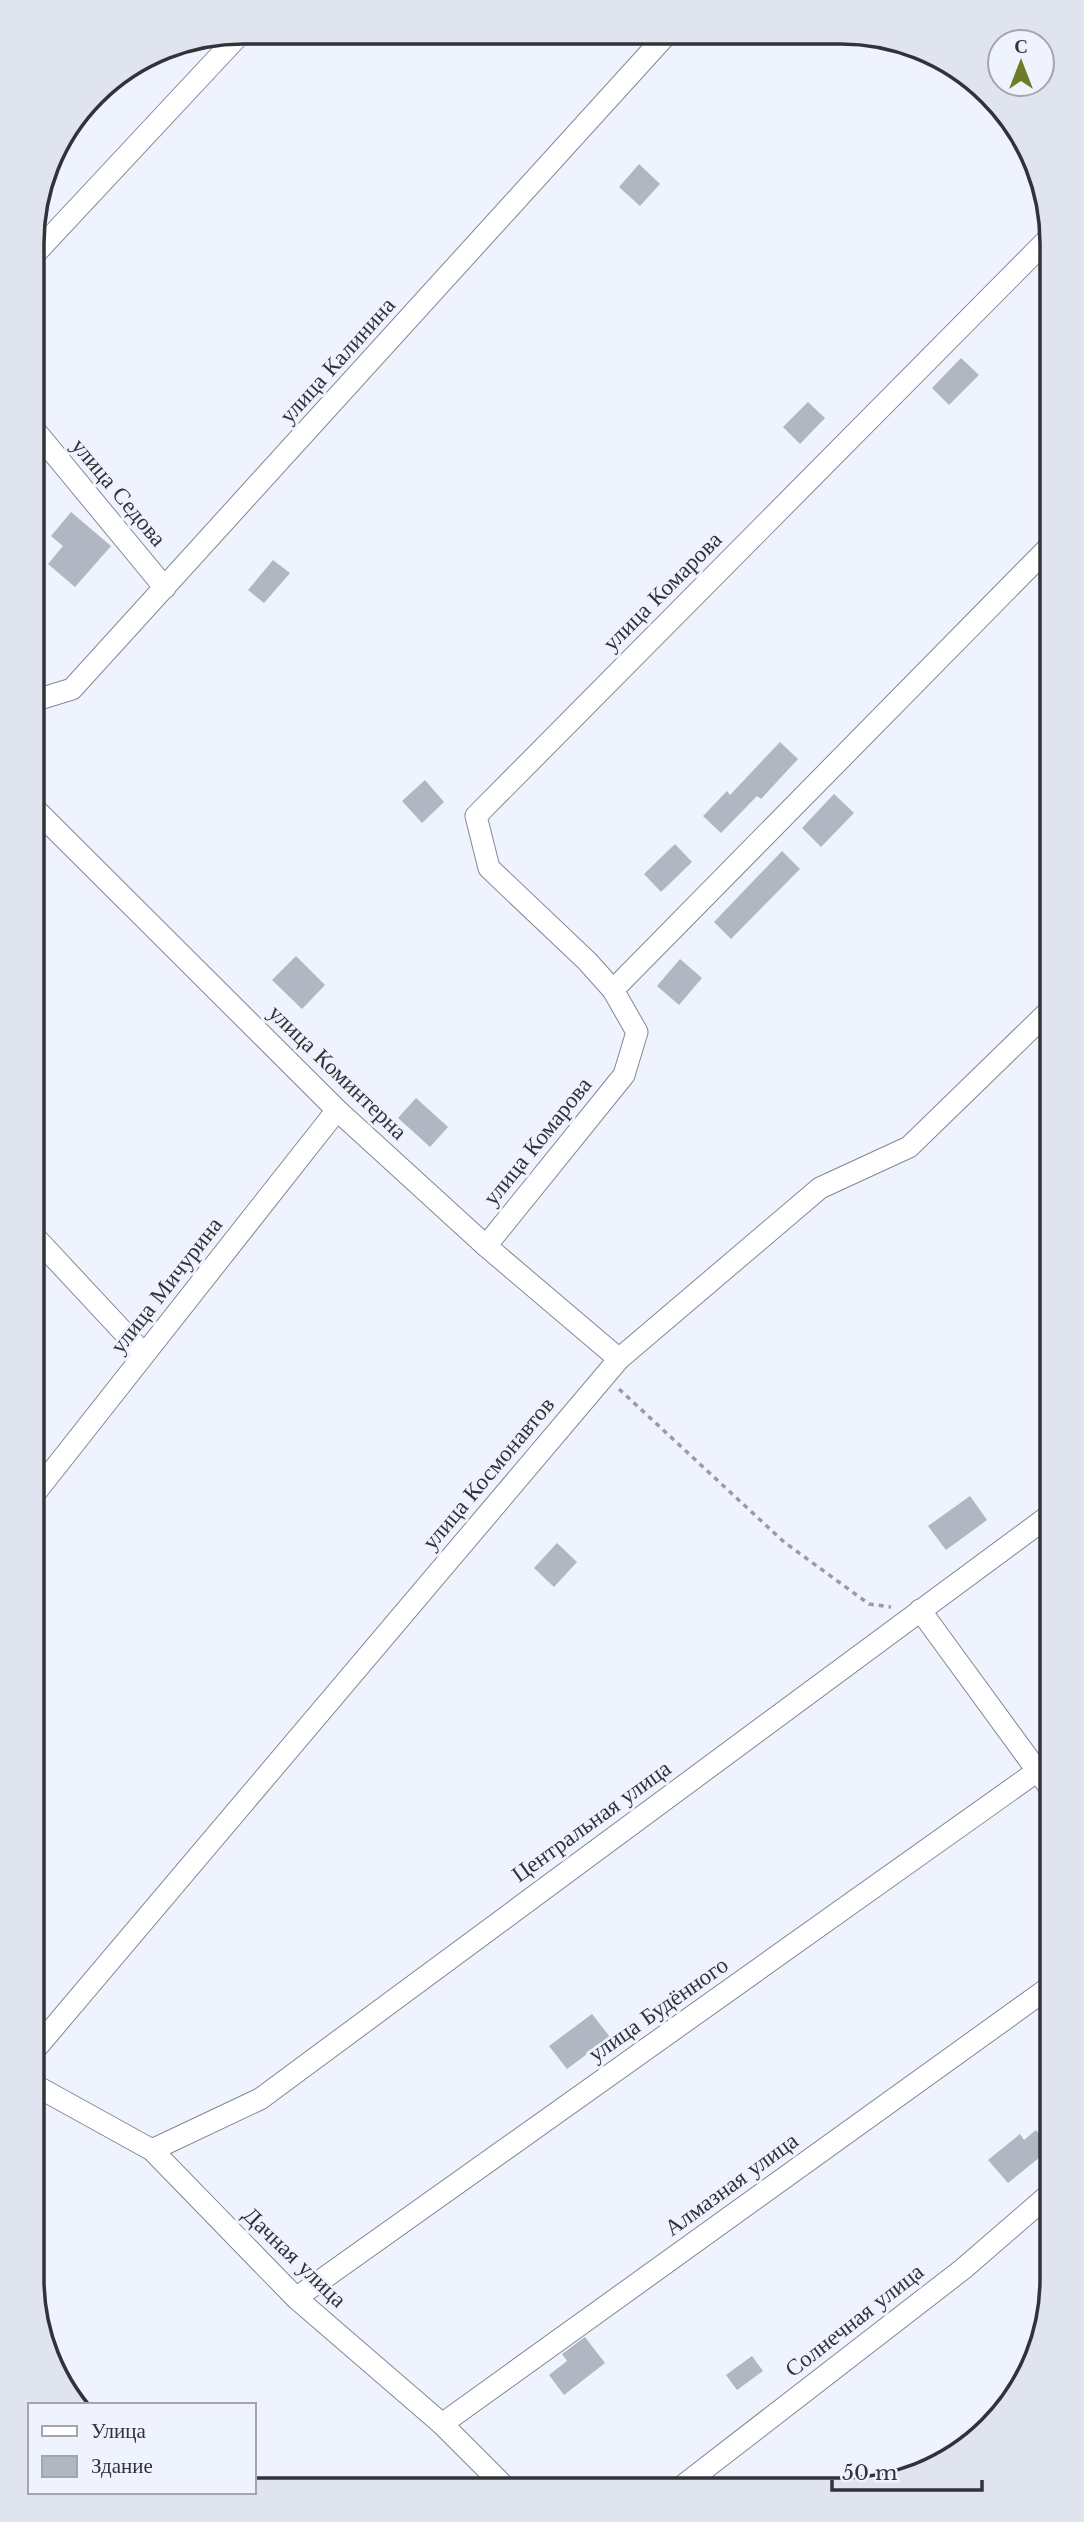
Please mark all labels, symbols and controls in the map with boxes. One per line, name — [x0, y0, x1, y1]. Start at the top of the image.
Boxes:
north arrow — [986, 28, 1056, 98]
text: С — [1014, 35, 1028, 58]
street label: улица Калинина — [273, 291, 401, 429]
street label: улица Седова — [66, 432, 172, 552]
street label: улица Комарова — [597, 526, 727, 656]
street label: улица Коминтерна — [263, 999, 413, 1145]
street label: улица Комарова — [477, 1071, 597, 1211]
street label: улица Мичурина — [104, 1211, 228, 1359]
street label: улица Космонавтов — [416, 1391, 560, 1555]
street label: Центральная улица — [506, 1754, 676, 1888]
street label: улица Будённого — [583, 1950, 733, 2068]
street label: Алмазная улица — [659, 2126, 803, 2242]
street label: Дачная улица — [237, 2201, 353, 2313]
street label: Солнечная улица — [779, 2257, 929, 2383]
legend — [28, 2403, 256, 2494]
text: Улица — [91, 2418, 146, 2444]
scale bar — [832, 2448, 982, 2492]
text: Здание — [91, 2453, 153, 2479]
text: 50 m — [842, 2460, 898, 2486]

